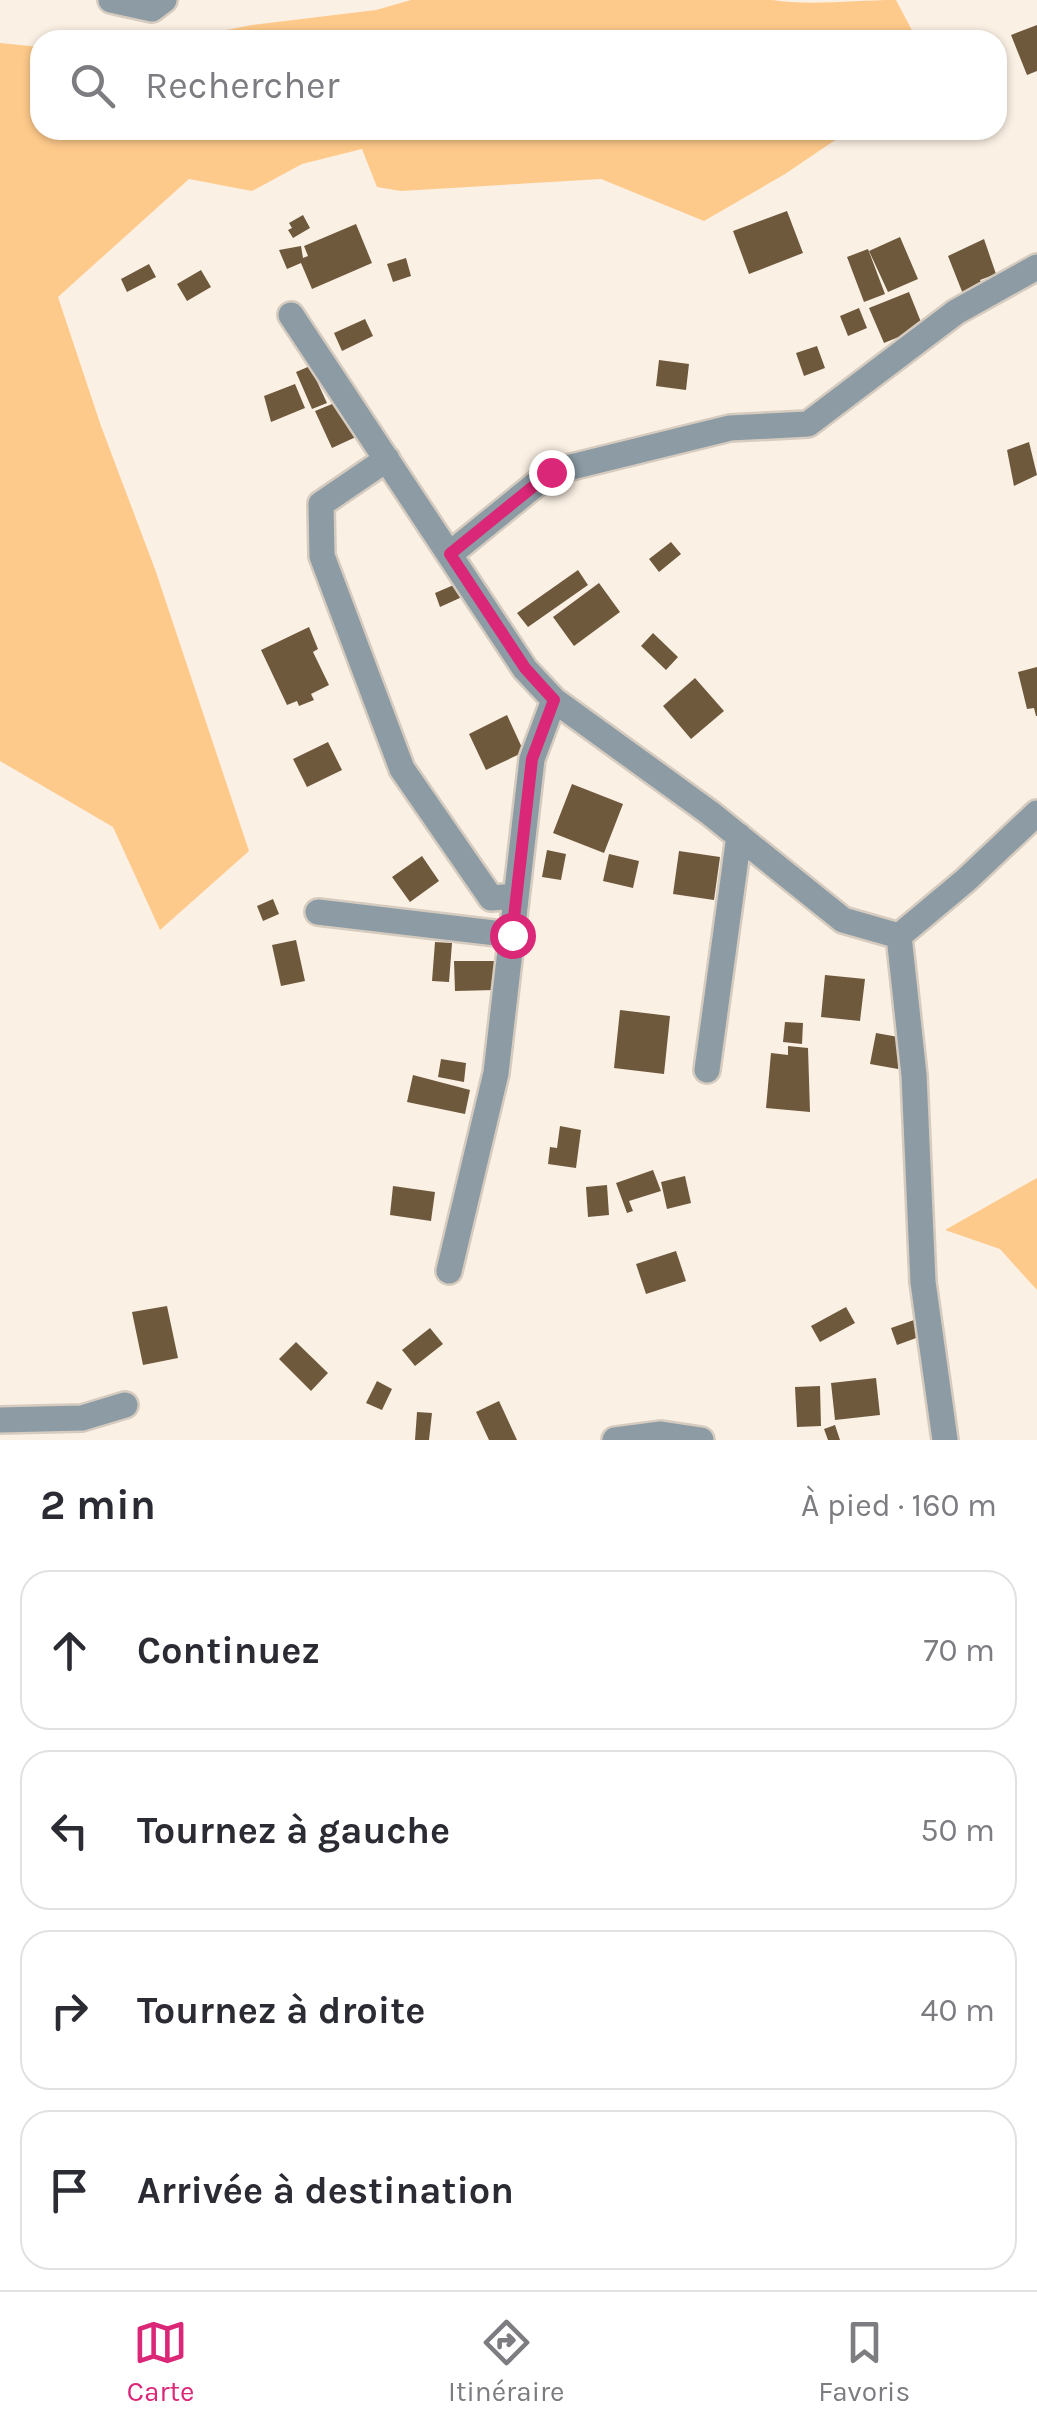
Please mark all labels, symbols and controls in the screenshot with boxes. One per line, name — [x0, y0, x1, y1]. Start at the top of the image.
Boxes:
search box — [30, 30, 1007, 140]
icon: search — [65, 58, 120, 113]
text: Rechercher — [145, 63, 339, 108]
route end — [529, 450, 575, 496]
route start — [490, 913, 536, 959]
text: 2 min — [40, 1480, 156, 1530]
text: À pied · 160 m — [801, 1487, 997, 1524]
icon: ahead — [42, 1623, 97, 1678]
text: Continuez — [137, 1628, 320, 1673]
text: 70 m — [923, 1632, 995, 1669]
icon: left — [42, 1803, 97, 1858]
text: Tournez à gauche — [137, 1808, 450, 1853]
text: 50 m — [920, 1812, 995, 1849]
icon: right — [42, 1983, 97, 2038]
text: Tournez à droite — [137, 1988, 425, 2033]
text: 40 m — [921, 1992, 995, 2029]
icon: arrive — [42, 2163, 97, 2218]
text: Arrivée à destination — [137, 2168, 514, 2213]
tab: Carte — [127, 2315, 194, 2408]
tab: Itinéraire — [448, 2315, 564, 2408]
tab: Favoris — [818, 2315, 910, 2408]

